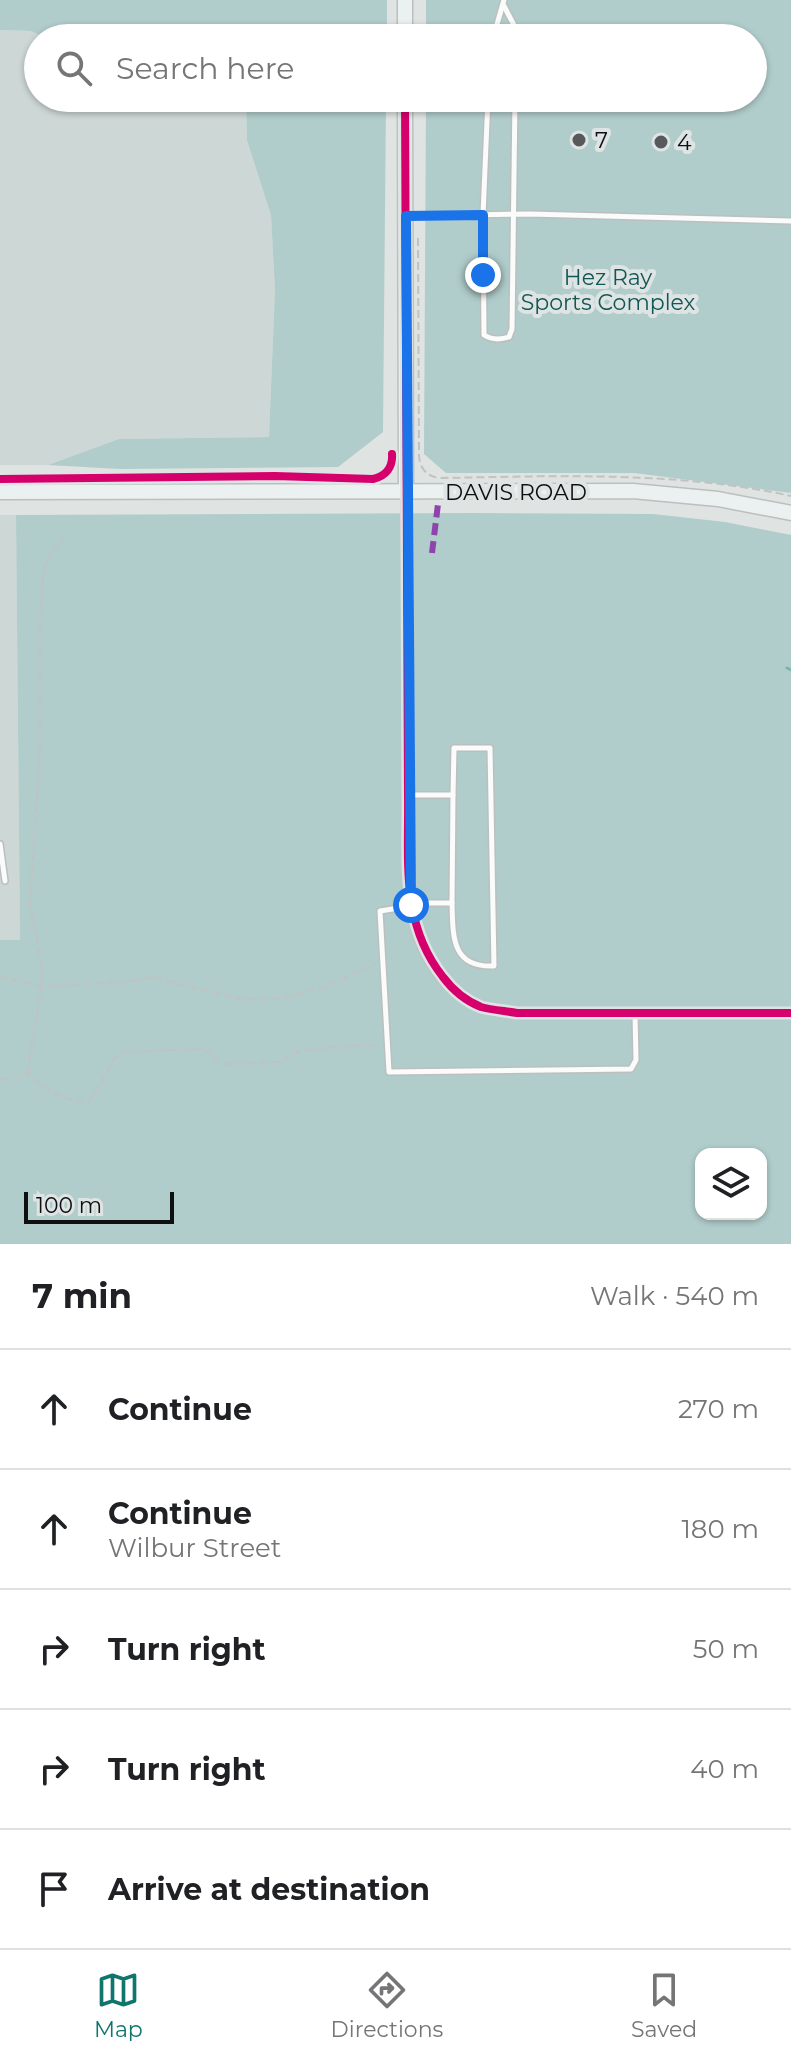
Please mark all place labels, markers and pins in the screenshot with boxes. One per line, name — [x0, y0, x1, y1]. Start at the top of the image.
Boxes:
place label: 7 — [595, 127, 608, 154]
place label: 4 — [677, 129, 692, 156]
marker: 7 — [570, 131, 588, 149]
marker: 4 — [652, 133, 670, 151]

